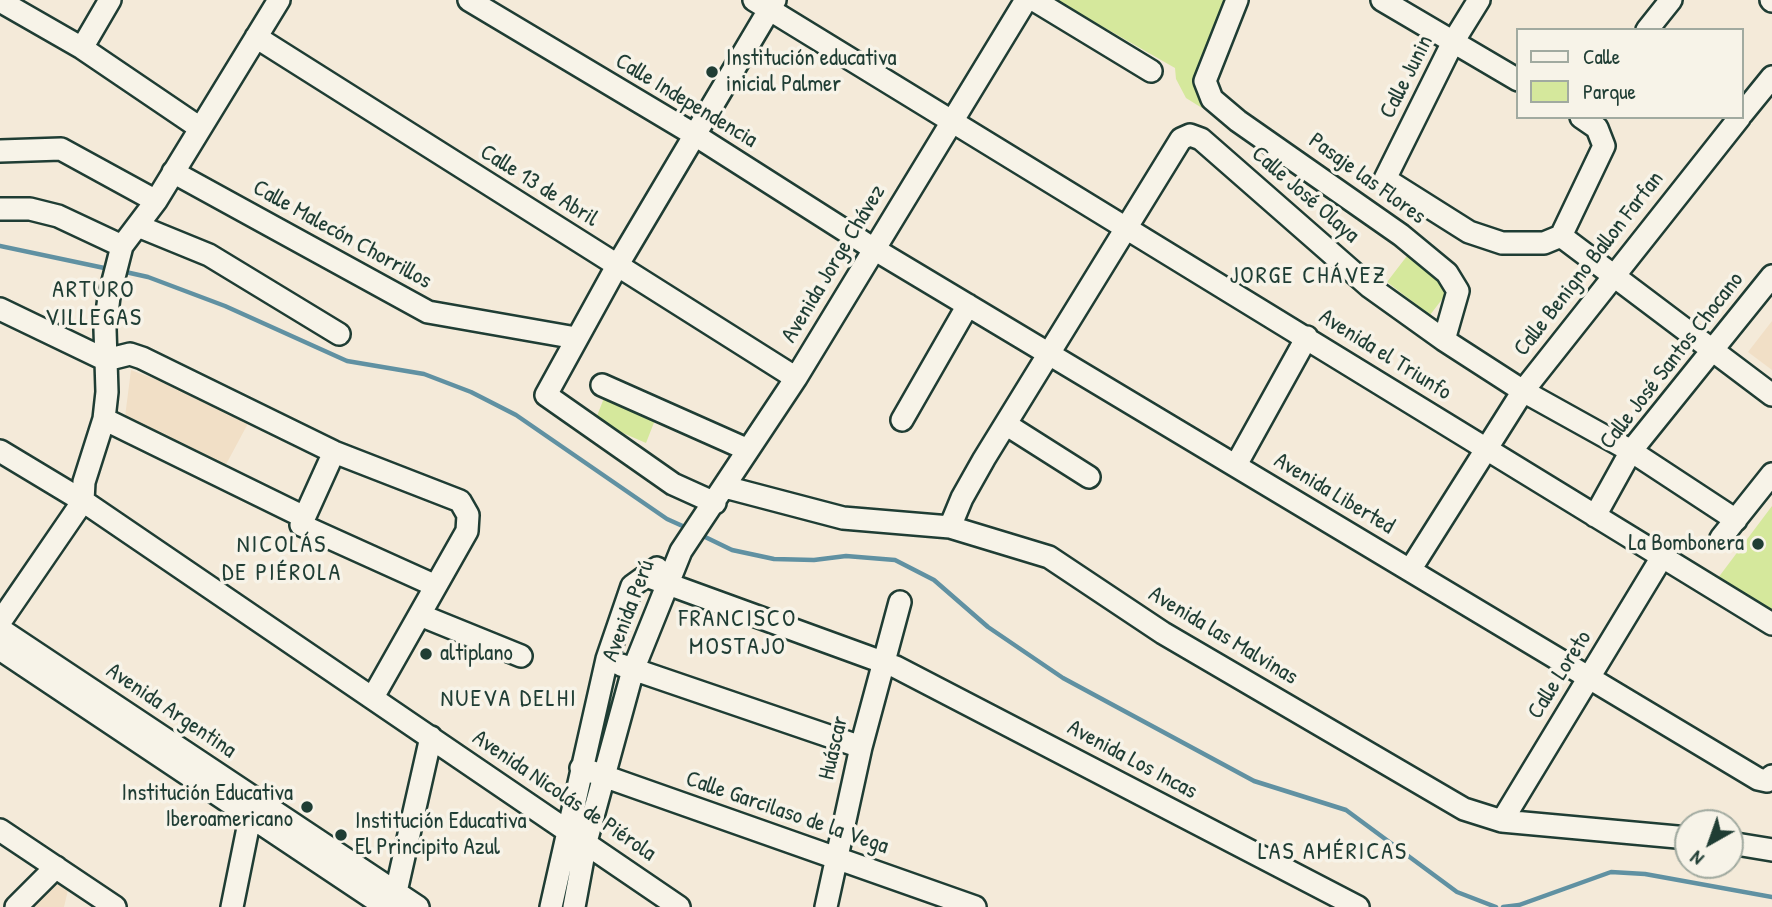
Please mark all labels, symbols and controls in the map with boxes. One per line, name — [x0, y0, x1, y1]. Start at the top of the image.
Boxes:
legend — [1516, 28, 1744, 119]
street label: Calle Junin — [1374, 31, 1440, 123]
text: Calle — [1583, 42, 1620, 71]
place label: Institución educativa inicial Palmer — [726, 45, 896, 99]
street label: Calle Independencia — [610, 48, 762, 154]
marker: Institución educativa inicial Palmer — [704, 64, 720, 80]
text: Parque — [1583, 77, 1636, 106]
street label: Pasaje las Flores — [1303, 127, 1431, 231]
street label: Calle 13 de Abril — [475, 139, 603, 233]
street label: Calle José Olaya — [1245, 141, 1365, 249]
street label: Calle Benigno Ballon Farfan — [1508, 166, 1670, 362]
street label: Calle Malecón Chorrillos — [248, 174, 436, 296]
street label: Avenida Jorge Chávez — [776, 180, 892, 348]
district label: JORGE CHÁVEZ — [1231, 263, 1385, 291]
street label: Calle José Santos Chocano — [1594, 267, 1750, 455]
district label: ARTURO VILLEGAS — [46, 277, 142, 333]
street label: Avenida el Triunfo — [1314, 303, 1456, 407]
street label: Avenida Liberted — [1269, 447, 1399, 541]
place label: La Bombonera — [1628, 530, 1744, 558]
district label: NICOLÁS DE PIÉROLA — [223, 532, 341, 588]
marker: La Bombonera — [1750, 536, 1766, 552]
street label: Avenida Perú — [597, 556, 661, 666]
street label: Avenida las Malvinas — [1143, 581, 1303, 691]
district label: FRANCISCO MOSTAJO — [680, 606, 796, 662]
street label: Calle Loreto — [1522, 626, 1598, 724]
place label: altiplano — [440, 640, 513, 668]
marker: altiplano — [418, 646, 434, 662]
street label: Avenida Argentina — [101, 657, 241, 765]
district label: NUEVA DELHI — [442, 686, 576, 714]
street label: Huáscar — [813, 713, 855, 783]
street label: Avenida Los Incas — [1062, 714, 1202, 806]
street label: Avenida Nicolás de Piérola — [467, 724, 661, 868]
street label: Calle Garcilaso de la Vega — [682, 765, 892, 861]
place label: Institución Educativa Iberoamericano — [122, 780, 293, 834]
marker: Institución Educativa Iberoamericano — [299, 799, 315, 815]
place label: Institución Educativa El Principito Azul — [355, 808, 526, 862]
north arrow — [1674, 809, 1744, 879]
marker: Institución Educativa El Principito Azul — [333, 827, 349, 843]
district label: LAS AMÉRICAS — [1259, 839, 1407, 867]
text: N — [1685, 845, 1709, 872]

